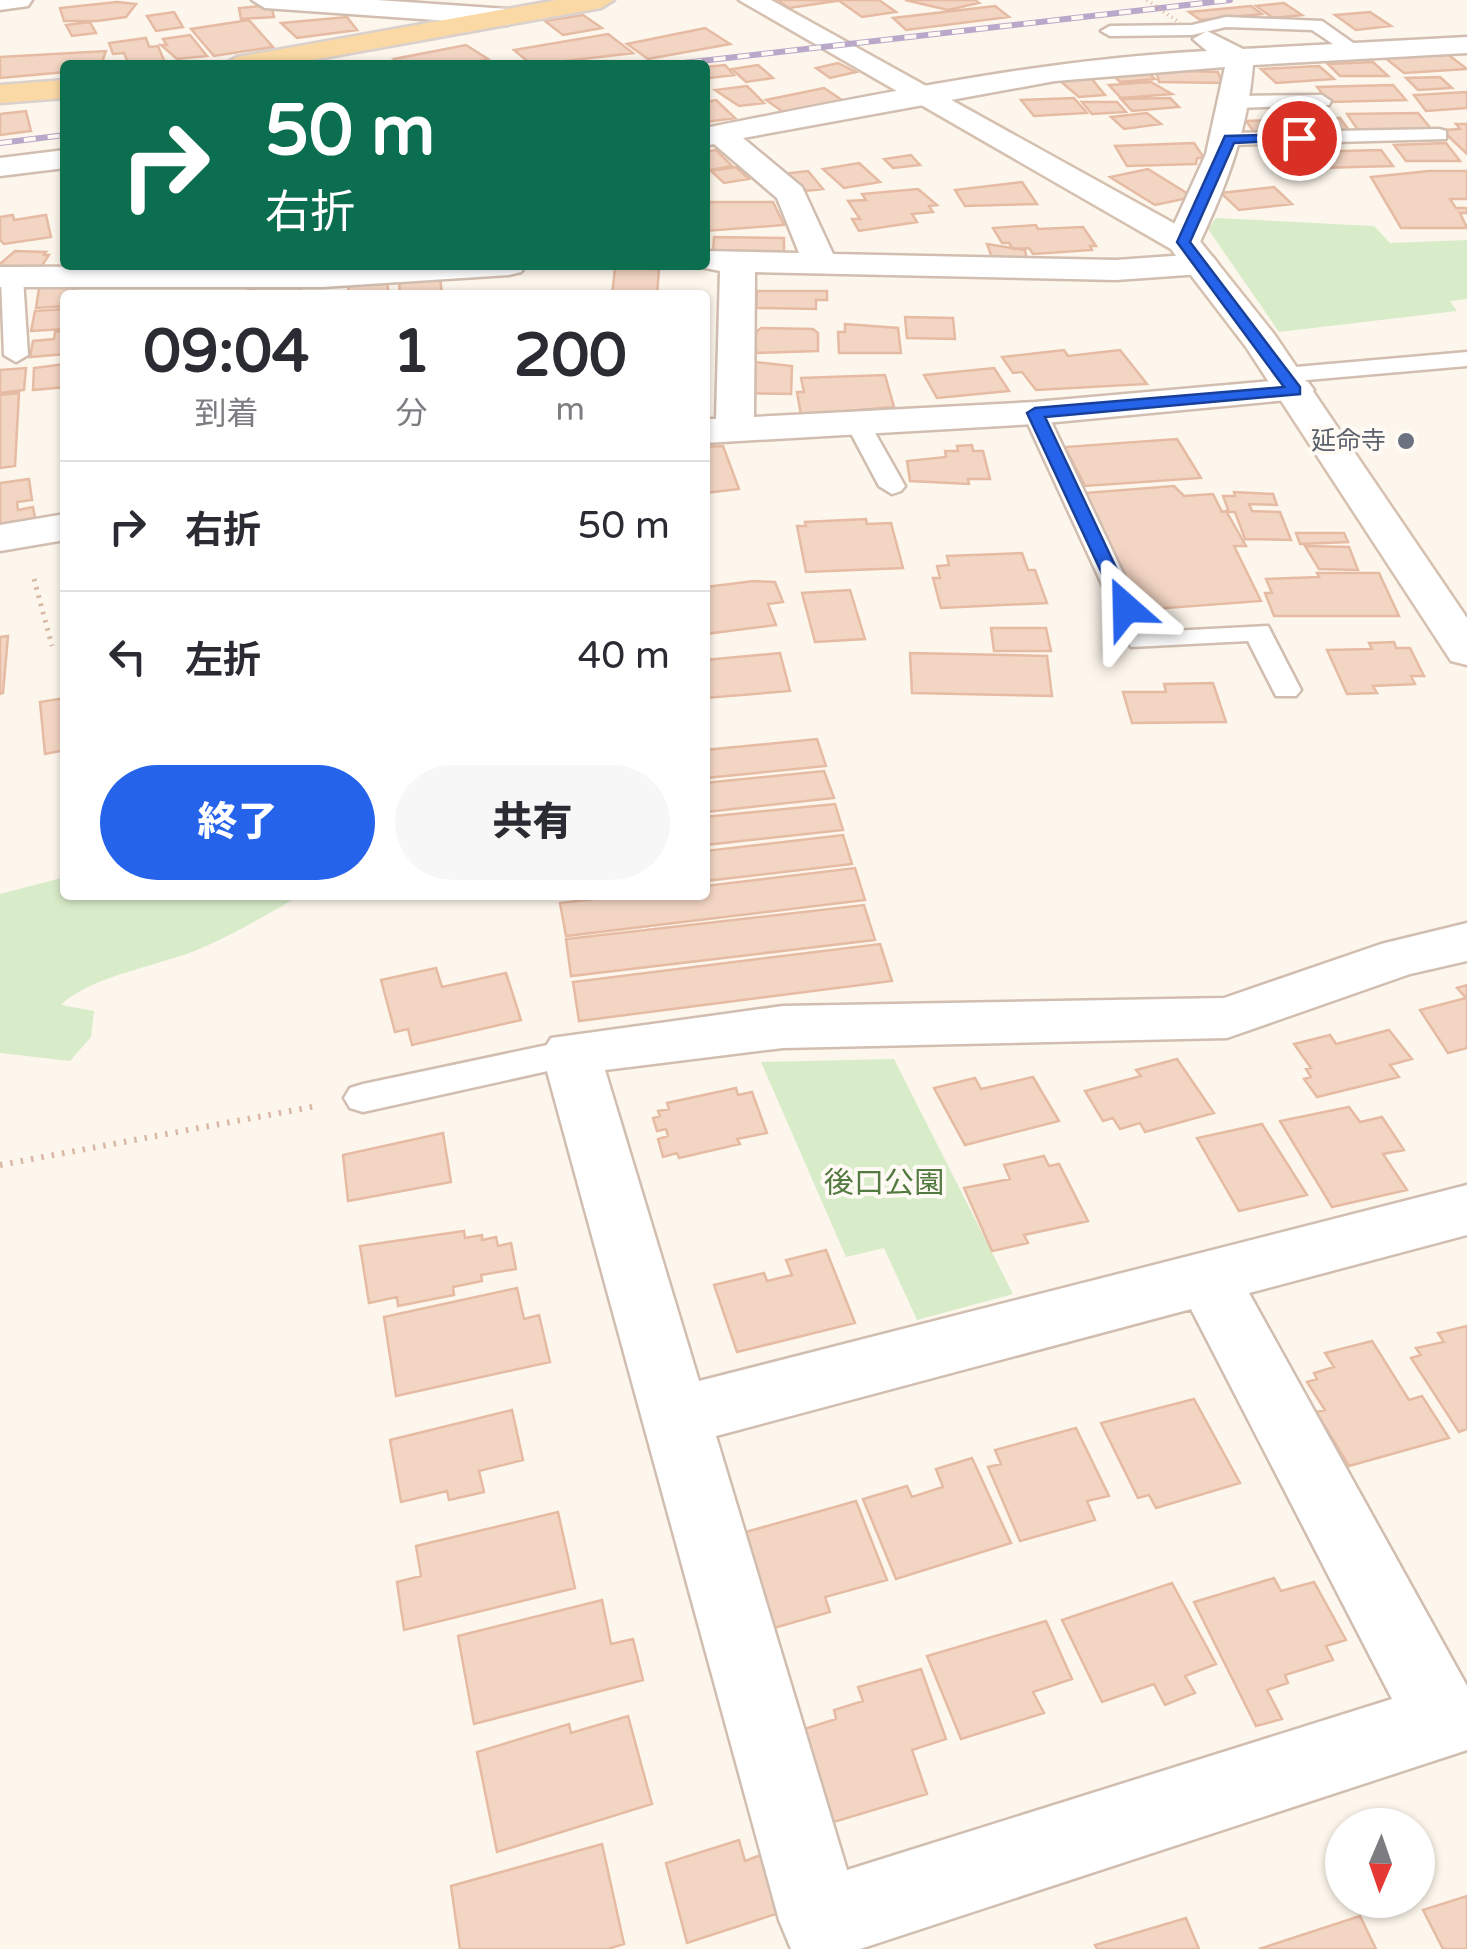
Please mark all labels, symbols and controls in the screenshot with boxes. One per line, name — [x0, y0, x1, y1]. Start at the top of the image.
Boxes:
text: 50 m — [265, 90, 435, 174]
pin — [1257, 96, 1342, 181]
icon: right — [100, 100, 230, 230]
icon: arrive — [1272, 111, 1327, 166]
text: 右折 — [265, 186, 355, 240]
text: 09:04 — [143, 316, 310, 388]
text: 1 — [393, 316, 430, 388]
text: 200 — [514, 320, 627, 392]
text: m — [556, 391, 585, 429]
text: 到着 — [194, 395, 258, 433]
text: 分 — [396, 395, 428, 433]
place label: 延命寺 — [1311, 426, 1386, 456]
marker: 延命寺 — [1395, 430, 1417, 452]
icon: right — [100, 499, 155, 554]
text: 50 m — [578, 503, 670, 549]
text: 右折 — [185, 508, 261, 554]
position arrow — [1074, 556, 1178, 660]
icon: left — [100, 629, 155, 684]
text: 40 m — [578, 633, 670, 679]
text: 左折 — [185, 638, 261, 684]
button: 終了 — [100, 765, 375, 880]
button: 共有 — [395, 765, 670, 880]
park label: 後口公園 — [824, 1165, 944, 1202]
north arrow — [1325, 1808, 1435, 1918]
map controls — [1325, 1808, 1435, 1918]

